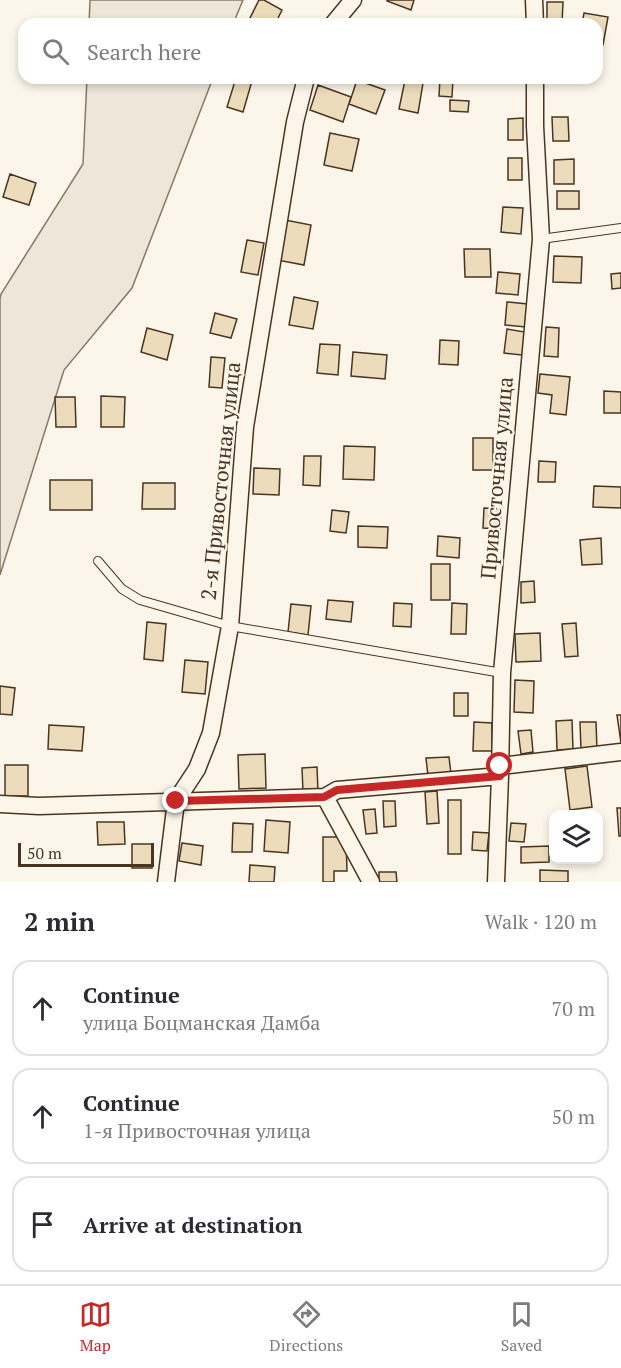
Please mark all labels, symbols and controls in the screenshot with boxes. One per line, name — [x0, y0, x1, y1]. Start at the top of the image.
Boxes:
search box — [18, 18, 603, 84]
icon: search — [39, 35, 72, 68]
text: Search here — [87, 37, 201, 66]
street label: 2-я Привосточная улица — [194, 360, 246, 601]
street label: Привосточная улица — [473, 375, 519, 580]
route start — [486, 752, 512, 778]
route end — [162, 787, 188, 813]
map controls — [549, 810, 603, 864]
button: layers — [549, 810, 603, 864]
scale bar — [18, 840, 154, 868]
text: 50 m — [27, 842, 62, 864]
text: 2 min — [24, 904, 95, 938]
text: Walk · 120 m — [485, 908, 597, 935]
text: Continue — [83, 980, 180, 1009]
icon: ahead — [26, 992, 59, 1025]
text: 70 m — [552, 995, 595, 1022]
text: улица Боцманская Дамба — [83, 1009, 320, 1036]
text: Continue — [83, 1088, 180, 1117]
icon: ahead — [26, 1100, 59, 1133]
text: 50 m — [552, 1103, 595, 1130]
text: 1-я Привосточная улица — [83, 1117, 311, 1144]
icon: arrive — [26, 1208, 59, 1241]
text: Arrive at destination — [83, 1210, 302, 1239]
tab: Map — [79, 1298, 112, 1356]
tab: Directions — [269, 1298, 343, 1356]
tab: Saved — [501, 1298, 542, 1356]

